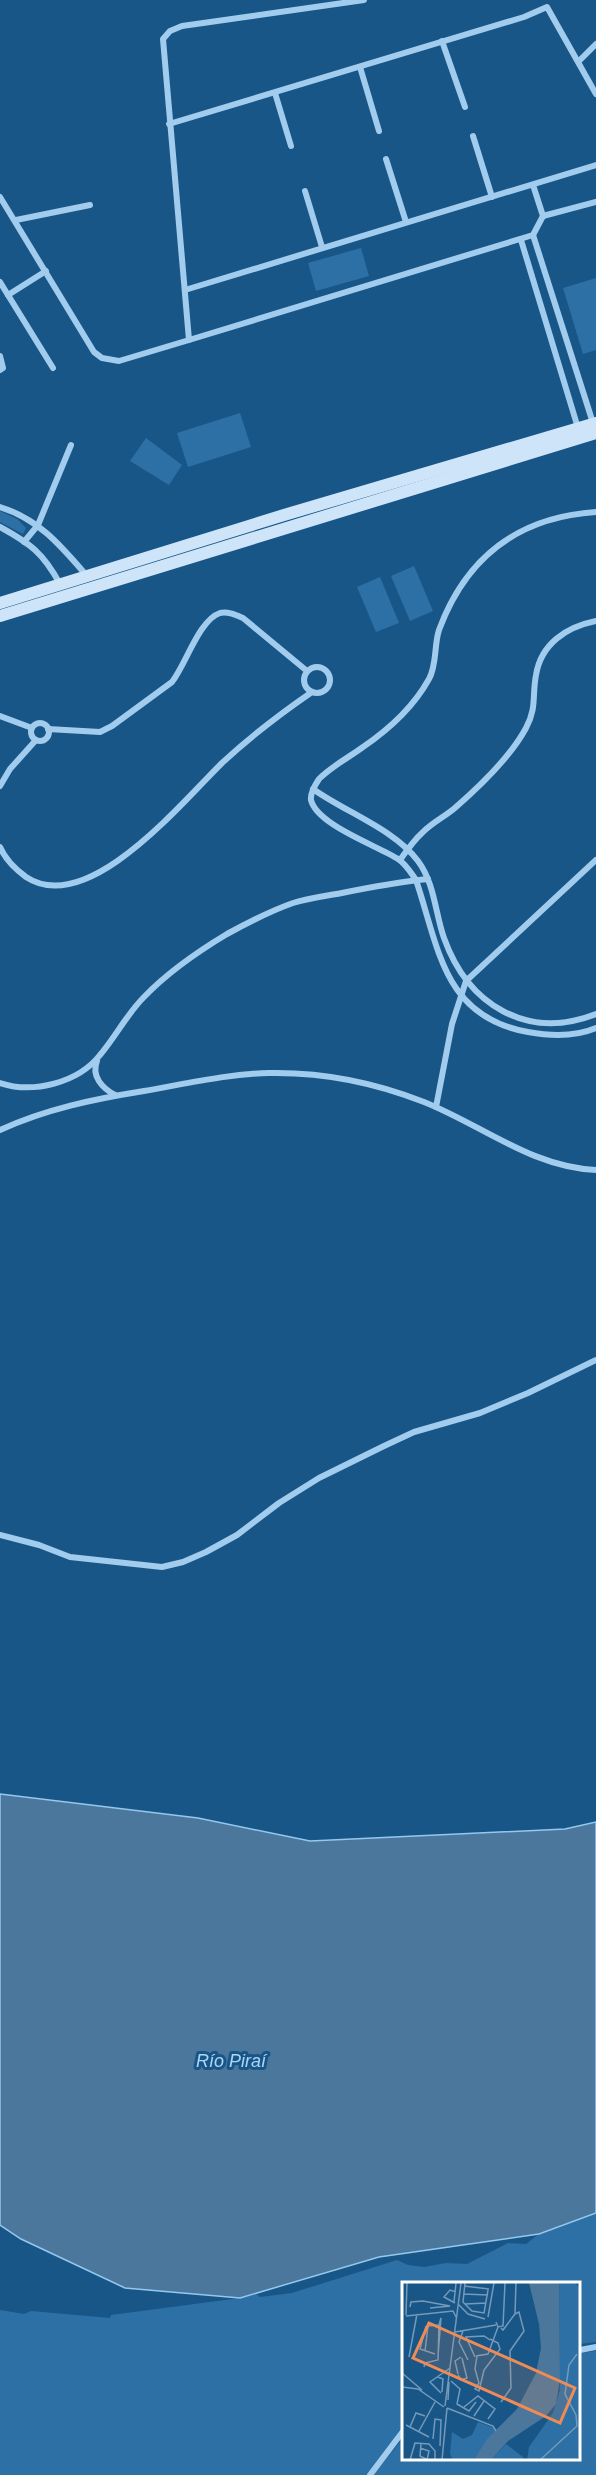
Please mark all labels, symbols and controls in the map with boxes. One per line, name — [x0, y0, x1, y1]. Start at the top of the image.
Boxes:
water label: Río Piraí — [196, 2051, 268, 2071]
inset map — [402, 2282, 581, 2460]

